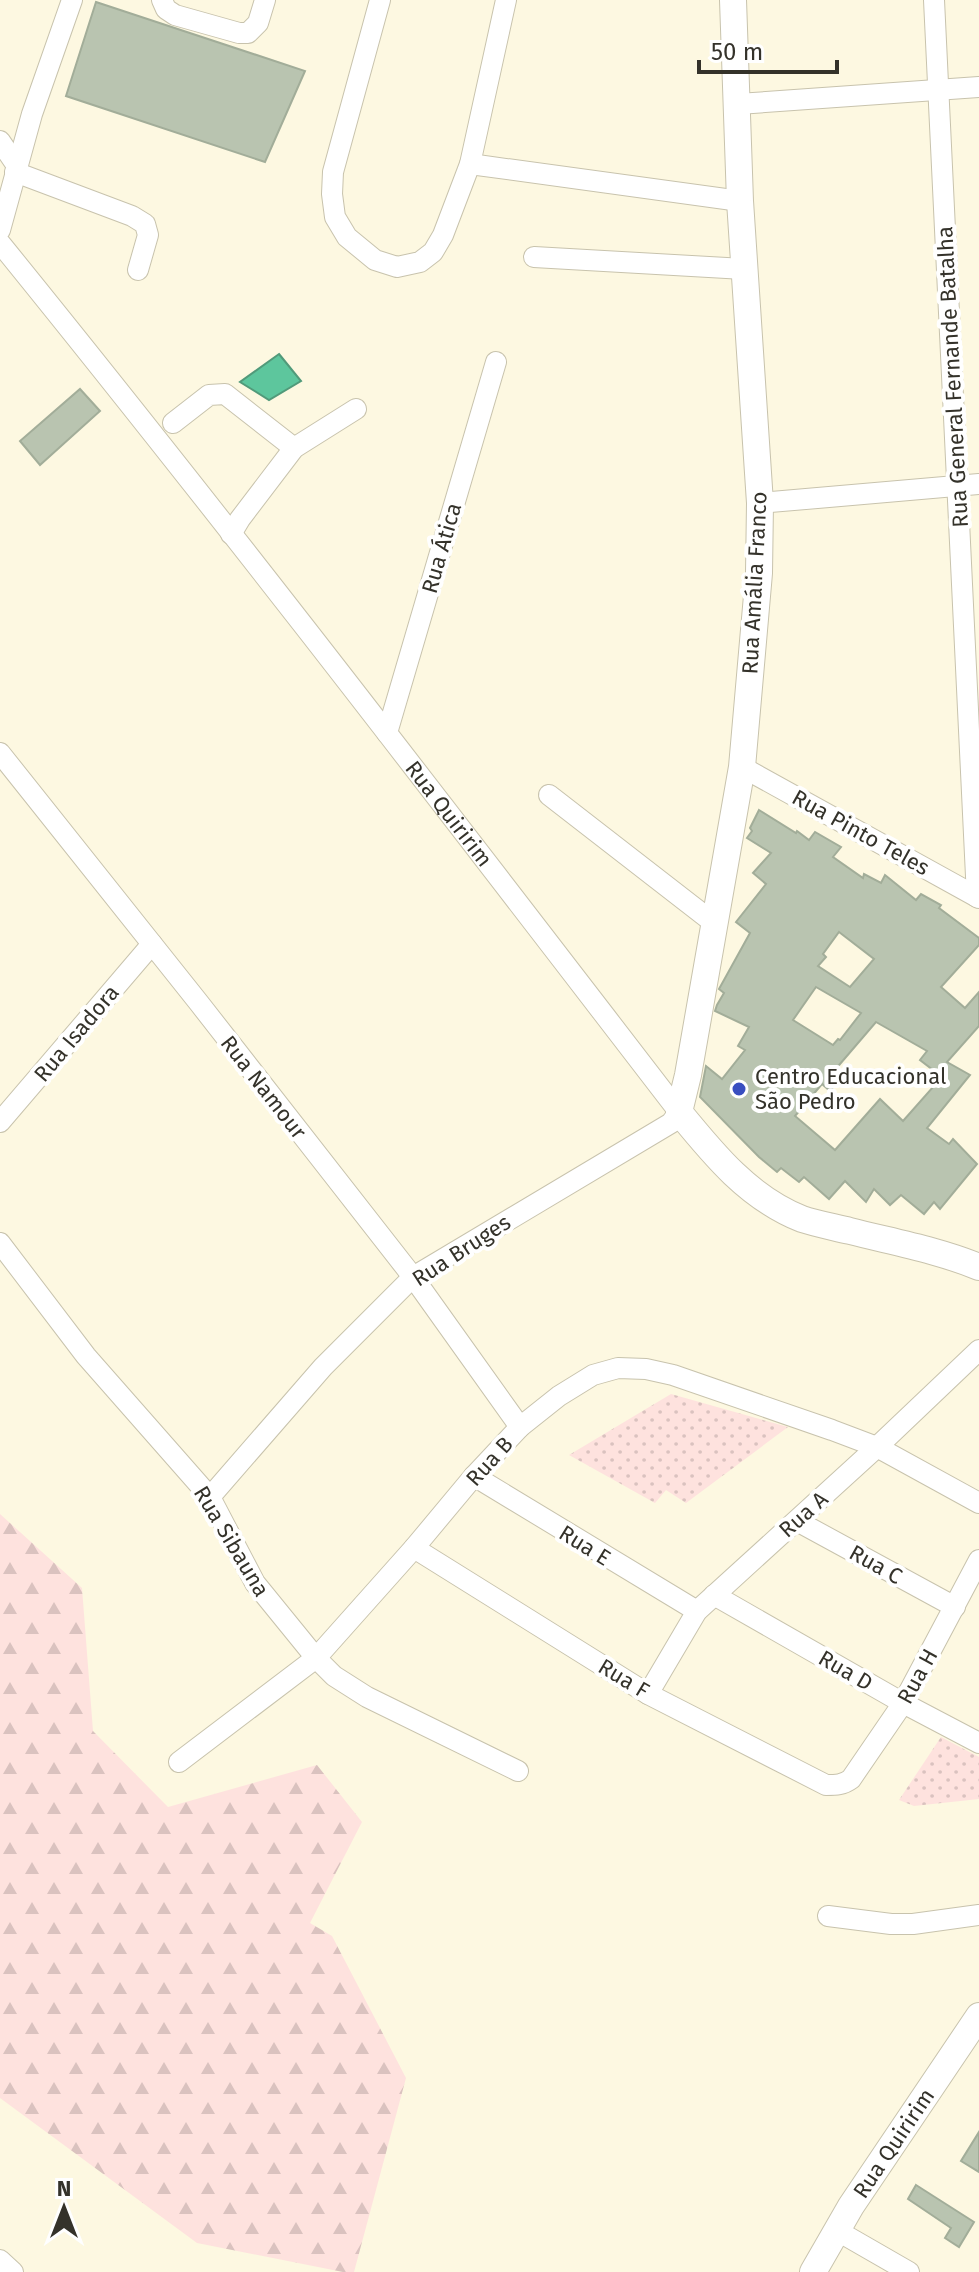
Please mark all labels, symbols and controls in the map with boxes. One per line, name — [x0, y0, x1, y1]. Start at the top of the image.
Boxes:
scale bar — [699, 24, 837, 74]
text: 50 m — [711, 38, 763, 66]
street label: Rua General Fernande Batalha — [931, 226, 974, 528]
street label: Rua Amália Franco — [736, 491, 773, 675]
street label: Rua Ática — [416, 500, 467, 597]
street label: Rua Quiririm — [399, 755, 498, 872]
street label: Rua Pinto Teles — [787, 784, 934, 881]
street label: Rua Isadora — [28, 979, 125, 1087]
street label: Rua Namour — [215, 1030, 313, 1145]
place label: Centro Educacional São Pedro — [755, 1063, 946, 1115]
marker: Centro Educacional São Pedro — [730, 1080, 748, 1098]
street label: Rua Bruges — [407, 1209, 516, 1292]
street label: Rua B — [460, 1431, 519, 1492]
street label: Rua Sibauna — [188, 1481, 275, 1602]
street label: Rua A — [773, 1485, 834, 1543]
street label: Rua E — [554, 1519, 616, 1572]
street label: Rua C — [845, 1539, 907, 1590]
street label: Rua D — [814, 1644, 878, 1697]
street label: Rua H — [891, 1644, 944, 1709]
street label: Rua F — [593, 1653, 654, 1704]
street label: Rua Quiririm — [847, 2083, 940, 2203]
north arrow — [24, 2168, 104, 2248]
text: N — [57, 2175, 71, 2202]

